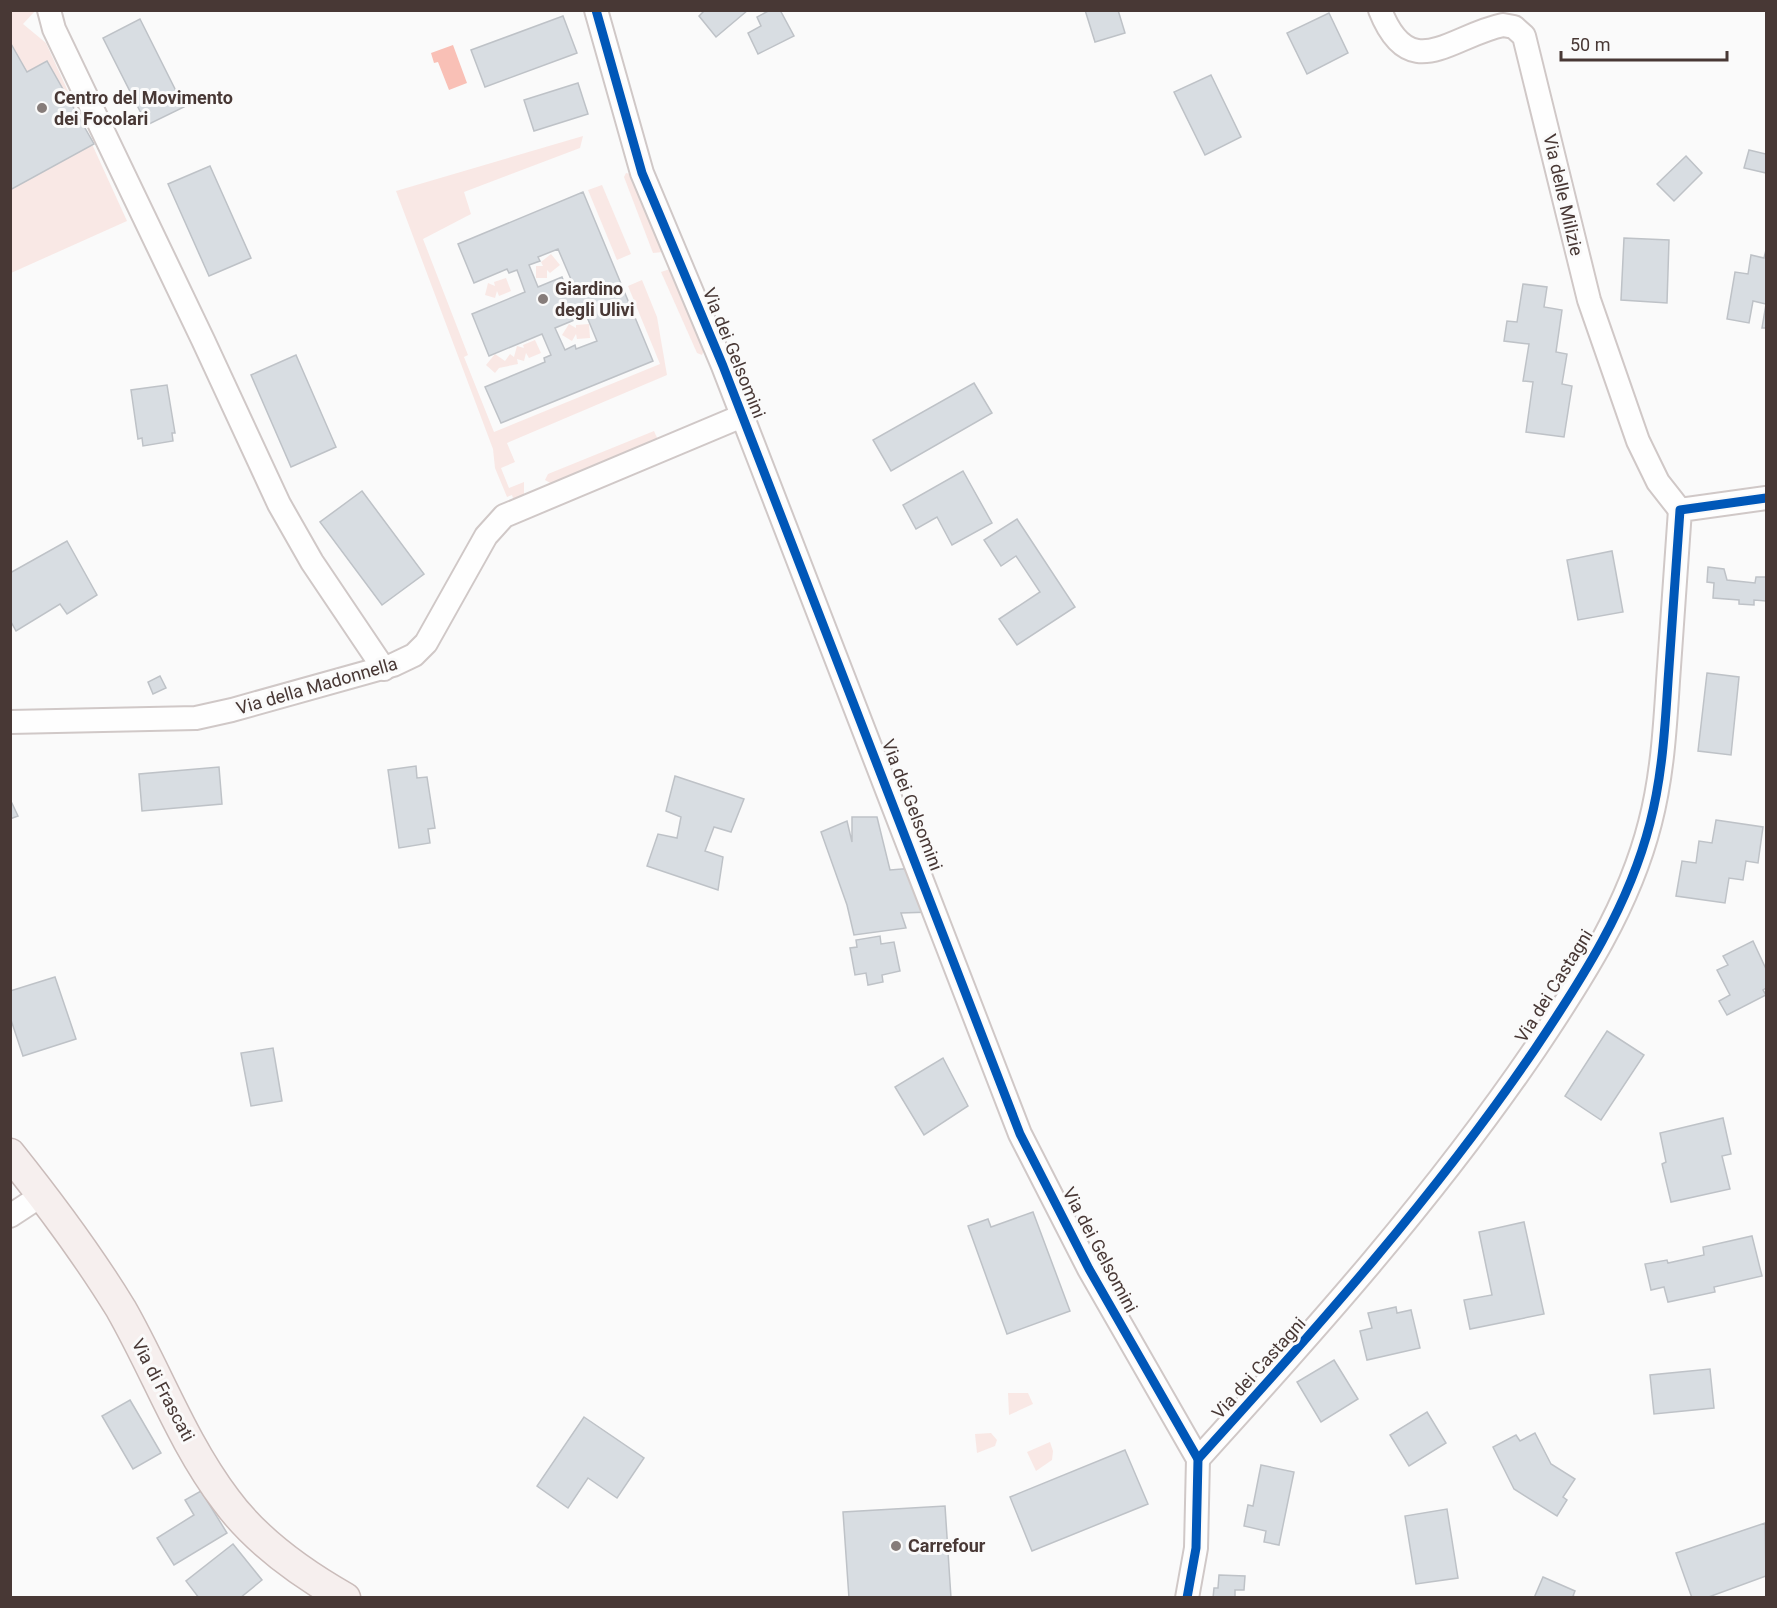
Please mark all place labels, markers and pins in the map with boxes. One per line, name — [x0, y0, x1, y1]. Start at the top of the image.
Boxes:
place label: Centro del Movimento dei Focolari — [54, 87, 233, 129]
marker: Centro del Movimento dei Focolari — [35, 101, 49, 115]
place label: Giardino degli Ulivi — [555, 278, 634, 320]
marker: Giardino degli Ulivi — [536, 292, 550, 306]
place label: Carrefour — [908, 1535, 986, 1556]
marker: Carrefour — [889, 1539, 903, 1553]

